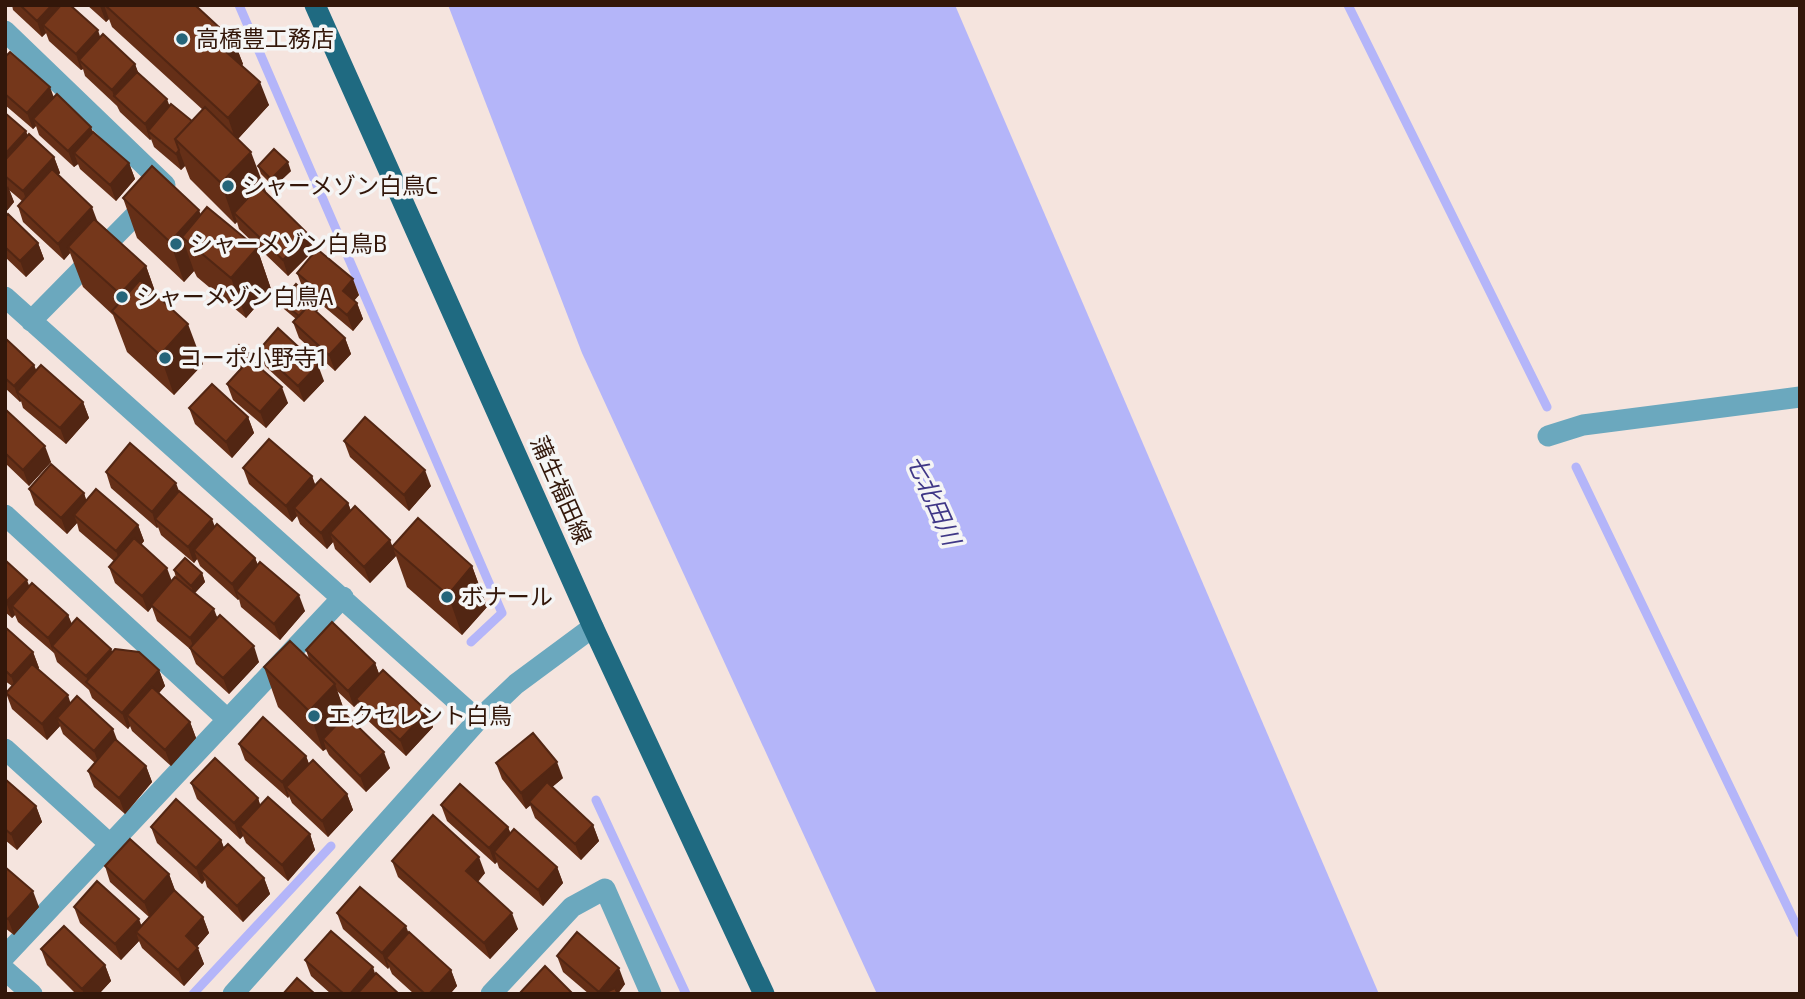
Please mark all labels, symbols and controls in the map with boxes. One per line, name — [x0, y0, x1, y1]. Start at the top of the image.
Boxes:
place label: 高橋豊工務店 — [196, 24, 334, 52]
marker: 高橋豊工務店 — [174, 31, 190, 47]
place label: シャーメゾン白鳥C — [242, 171, 438, 199]
marker: シャーメゾン白鳥C — [220, 178, 236, 194]
place label: シャーメゾン白鳥B — [190, 229, 387, 257]
marker: シャーメゾン白鳥B — [168, 236, 184, 252]
place label: シャーメゾン白鳥A — [136, 282, 334, 310]
marker: シャーメゾン白鳥A — [114, 289, 130, 305]
place label: コーポ小野寺1 — [179, 343, 326, 371]
marker: コーポ小野寺1 — [157, 350, 173, 366]
street label: 蒲生福田線 — [526, 431, 598, 548]
water label: 七北田川 — [902, 450, 968, 552]
place label: ボナール — [461, 582, 553, 610]
marker: ボナール — [439, 589, 455, 605]
place label: エクセレント白鳥 — [328, 701, 512, 729]
marker: エクセレント白鳥 — [306, 708, 322, 724]

